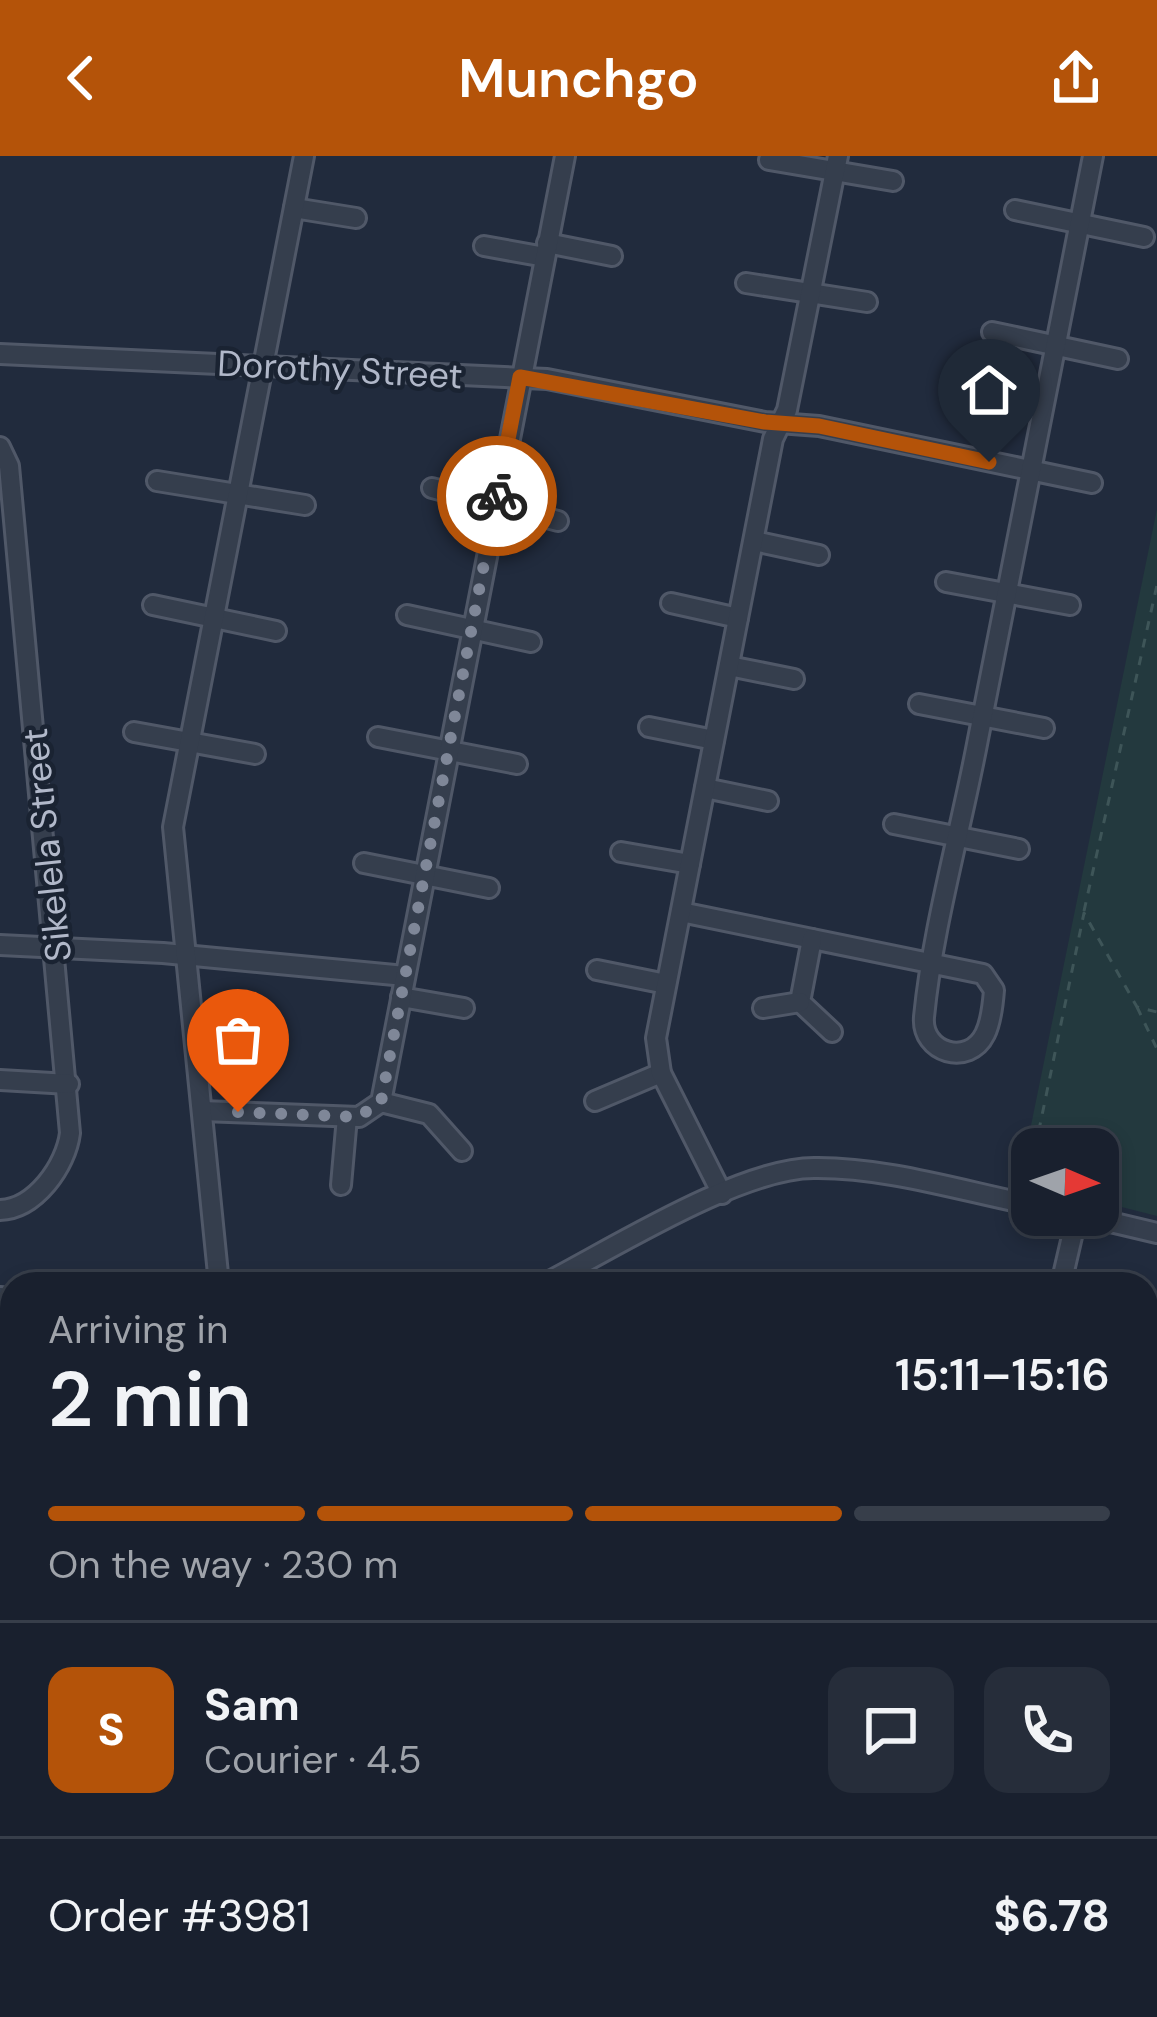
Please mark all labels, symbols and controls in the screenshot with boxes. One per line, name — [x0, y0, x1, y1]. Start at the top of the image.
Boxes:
text: Munchgo — [458, 43, 699, 114]
icon: back — [48, 45, 114, 111]
icon: share — [1043, 45, 1109, 111]
pin — [938, 339, 1040, 462]
street label: Dorothy Street — [216, 340, 464, 399]
icon: home — [956, 357, 1022, 423]
courier — [437, 436, 557, 556]
icon: bike — [464, 463, 530, 529]
street label: Sikelela Street — [11, 726, 82, 964]
pin — [187, 989, 289, 1112]
icon: bag — [205, 1007, 271, 1073]
north arrow — [1011, 1128, 1119, 1236]
map controls — [1011, 1128, 1119, 1236]
text: Arriving in — [48, 1304, 228, 1355]
text: 15:11–15:16 — [895, 1345, 1110, 1404]
text: 2 min — [48, 1349, 252, 1450]
text: On the way · 230 m — [48, 1539, 398, 1590]
button: chat — [828, 1667, 954, 1793]
button: phone — [984, 1667, 1110, 1793]
text: Sam — [204, 1675, 300, 1734]
text: S — [97, 1700, 125, 1759]
text: Courier · 4.5 — [204, 1734, 421, 1785]
text: Order #3981 — [48, 1886, 311, 1945]
text: $6.78 — [993, 1886, 1110, 1945]

